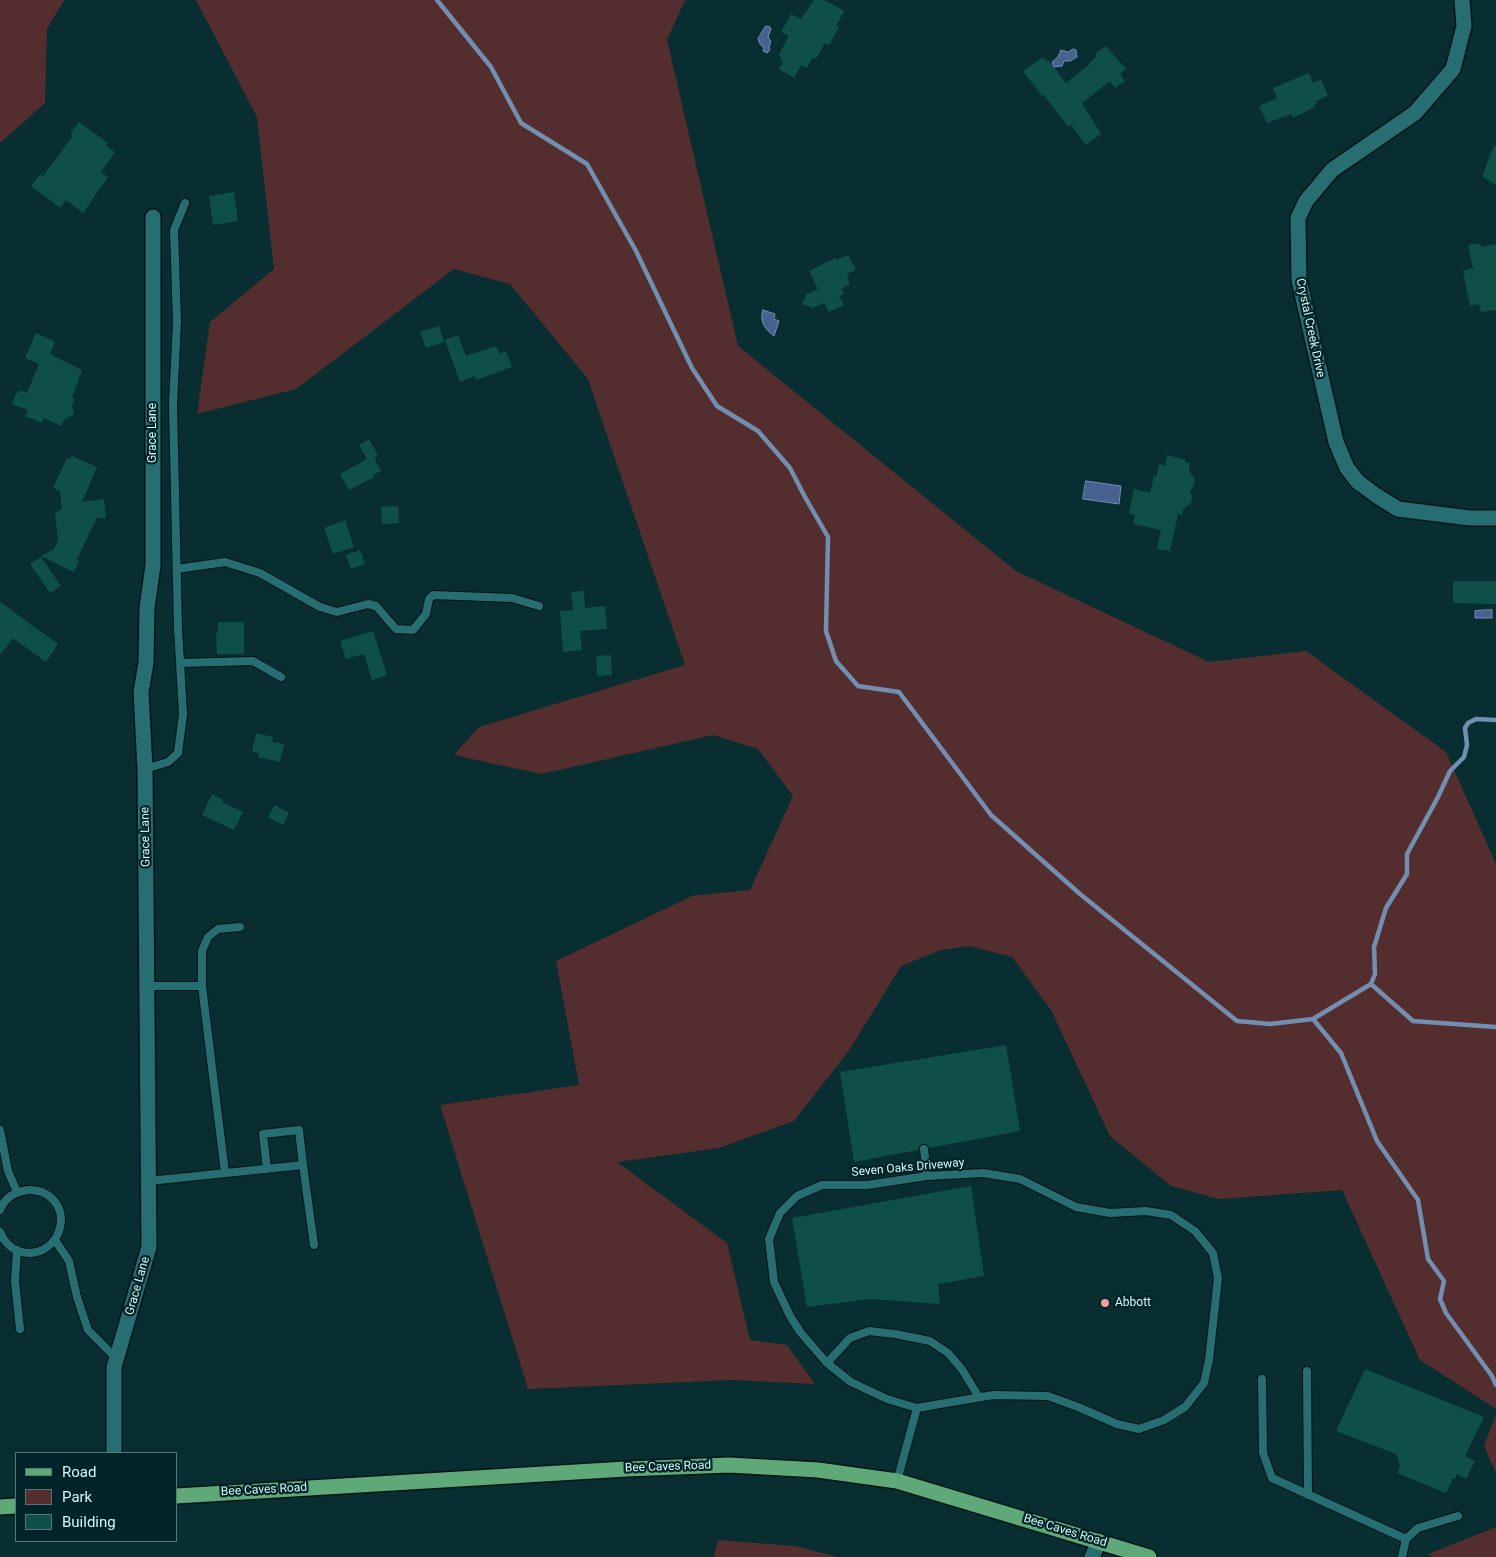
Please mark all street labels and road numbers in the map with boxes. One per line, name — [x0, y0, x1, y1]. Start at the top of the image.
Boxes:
street label: Crystal Creek Drive — [1292, 277, 1328, 379]
street label: Grace Lane — [146, 403, 160, 463]
street label: Grace Lane — [138, 807, 154, 867]
street label: Seven Oaks Driveway — [851, 1156, 965, 1180]
street label: Grace Lane — [123, 1255, 153, 1317]
street label: Bee Caves Road — [625, 1458, 711, 1476]
street label: Bee Caves Road — [221, 1481, 307, 1499]
street label: Bee Caves Road — [1022, 1512, 1108, 1550]

